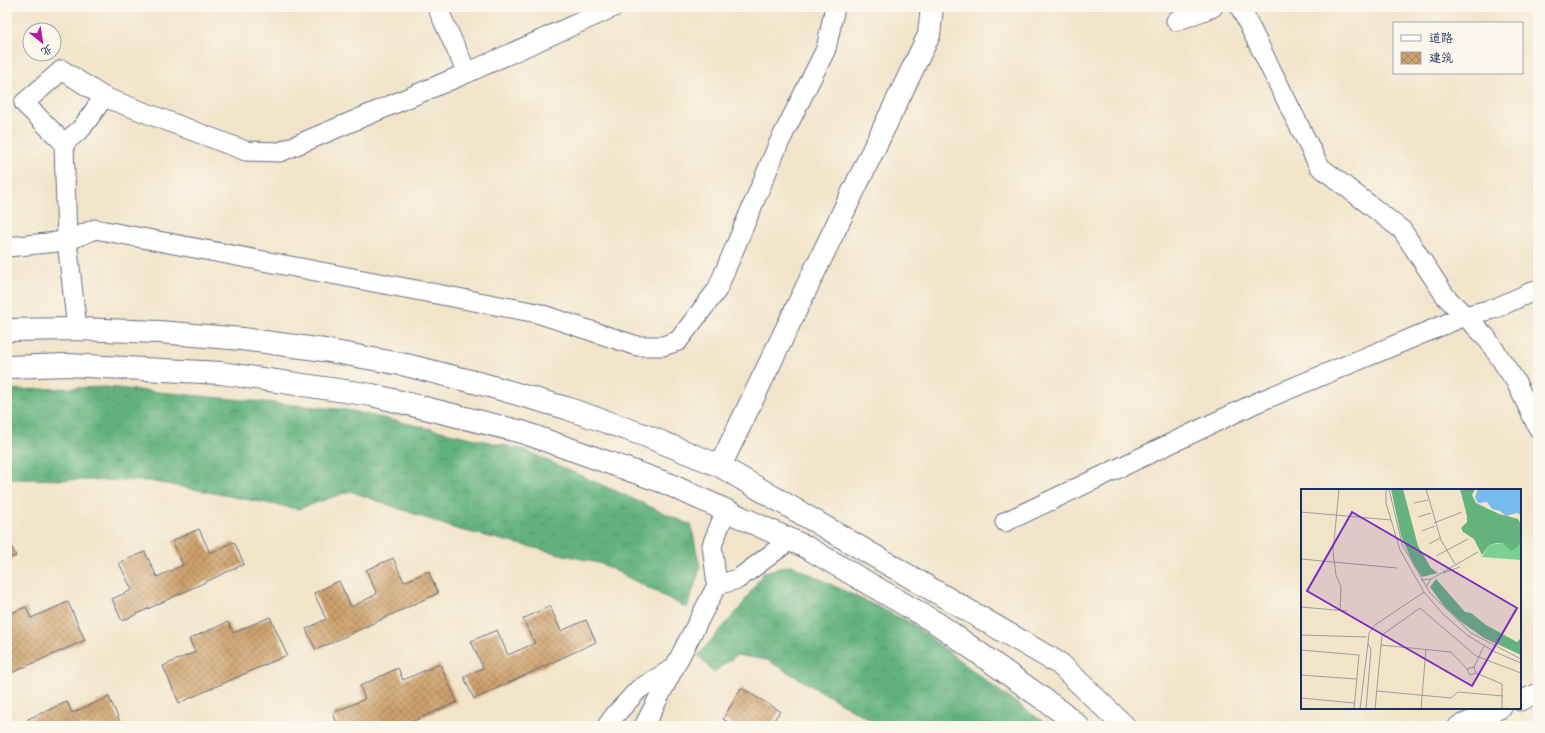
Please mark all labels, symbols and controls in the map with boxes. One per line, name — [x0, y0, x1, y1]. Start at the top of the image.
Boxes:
north arrow — [22, 22, 62, 62]
legend — [1393, 22, 1523, 74]
text: 道路 — [1429, 28, 1453, 46]
text: 北 — [38, 41, 56, 61]
text: 建筑 — [1429, 48, 1453, 66]
inset map — [1301, 489, 1521, 709]

